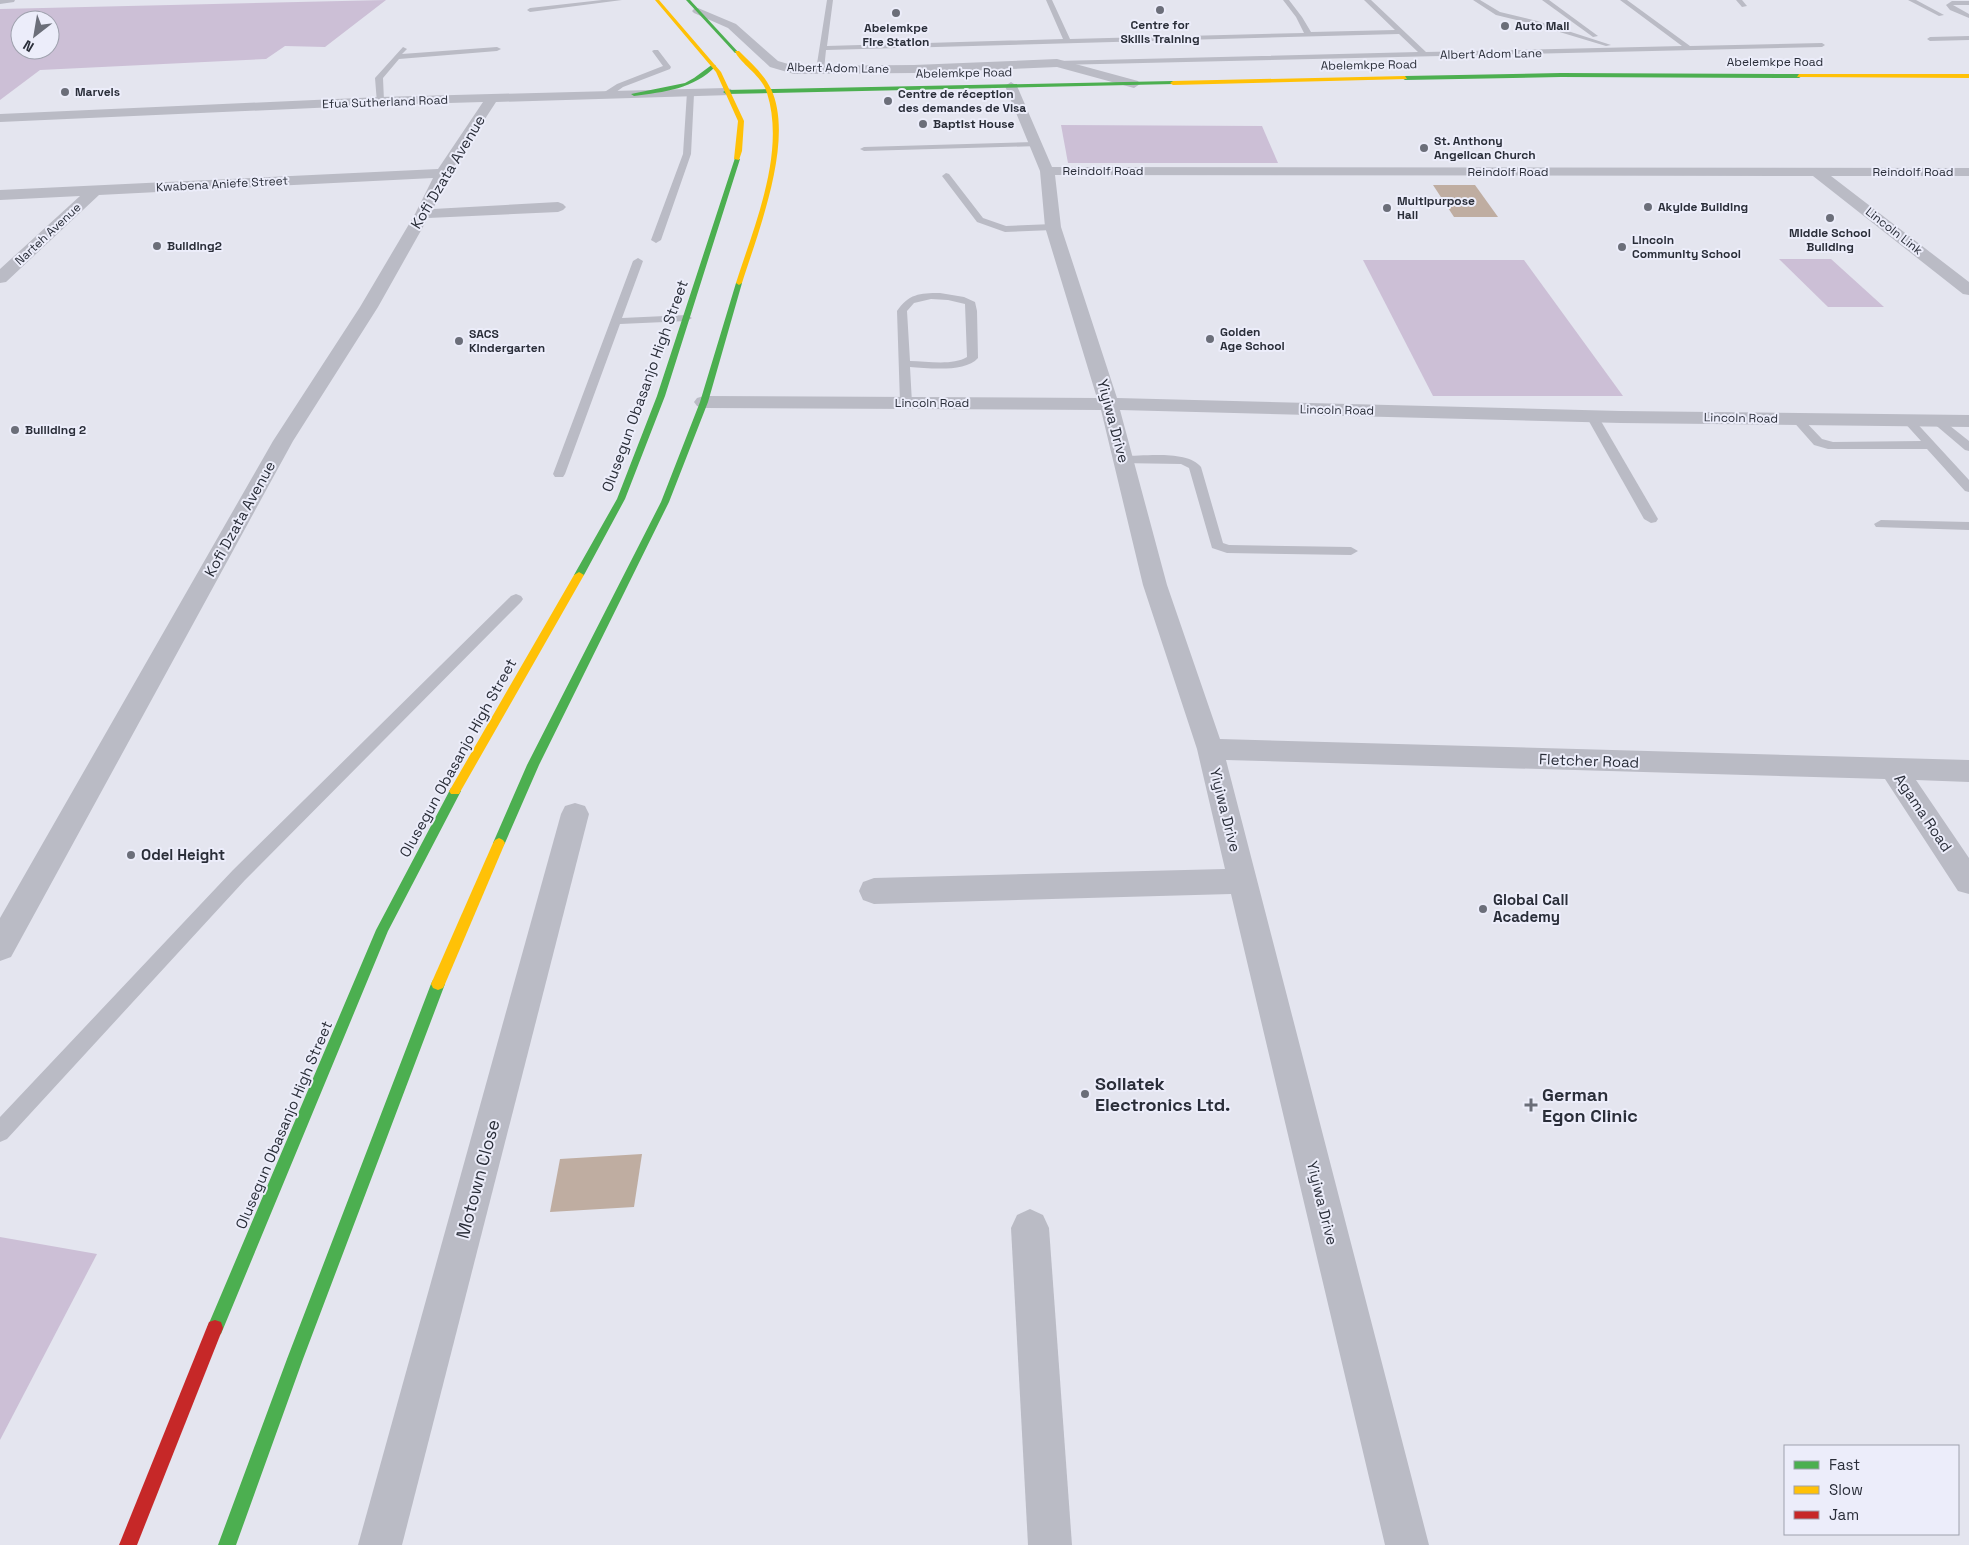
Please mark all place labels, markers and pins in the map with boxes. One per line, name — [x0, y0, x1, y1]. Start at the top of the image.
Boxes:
marker: Centre for Skills Training — [1154, 4, 1166, 16]
marker: Abelemkpe Fire Station — [890, 7, 902, 19]
place label: Centre for Skills Training — [1120, 17, 1200, 47]
place label: Auto Mall — [1515, 18, 1570, 34]
place label: Abelemkpe Fire Station — [863, 20, 929, 50]
marker: Auto Mall — [1499, 20, 1511, 32]
place label: Marvels — [75, 84, 120, 100]
marker: Marvels — [59, 86, 71, 98]
place label: Centre de réception des demandes de Visa — [898, 86, 1026, 116]
marker: Centre de réception des demandes de Visa — [882, 95, 894, 107]
place label: Baptist House — [933, 116, 1015, 132]
marker: Baptist House — [917, 118, 929, 130]
place label: St. Anthony Angelican Church — [1434, 133, 1536, 163]
marker: St. Anthony Angelican Church — [1418, 142, 1430, 154]
place label: Multipurpose Hall — [1397, 193, 1475, 223]
place label: Akyide Building — [1658, 199, 1748, 215]
marker: Akyide Building — [1642, 201, 1654, 213]
marker: Multipurpose Hall — [1381, 202, 1393, 214]
marker: Middle School Building — [1824, 212, 1836, 224]
place label: Middle School Building — [1789, 225, 1871, 255]
place label: Lincoln Community School — [1632, 232, 1741, 262]
place label: Building2 — [167, 238, 222, 254]
marker: Building2 — [151, 240, 163, 252]
marker: Lincoln Community School — [1616, 241, 1628, 253]
place label: Golden Age School — [1220, 324, 1285, 354]
place label: SACS Kindergarten — [469, 326, 545, 356]
marker: Golden Age School — [1204, 333, 1216, 345]
marker: SACS Kindergarten — [453, 335, 465, 347]
place label: Buillding 2 — [25, 422, 86, 438]
marker: Buillding 2 — [9, 424, 21, 436]
place label: Odel Height — [141, 845, 225, 864]
marker: Odel Height — [125, 849, 137, 861]
place label: Global Call Academy — [1493, 890, 1568, 926]
marker: Global Call Academy — [1477, 903, 1489, 915]
place label: Sollatek Electronics Ltd. — [1095, 1072, 1231, 1116]
place label: German Egon Clinic — [1542, 1083, 1638, 1127]
marker: Sollatek Electronics Ltd. — [1079, 1088, 1091, 1100]
marker: German Egon Clinic — [1524, 1098, 1538, 1112]

